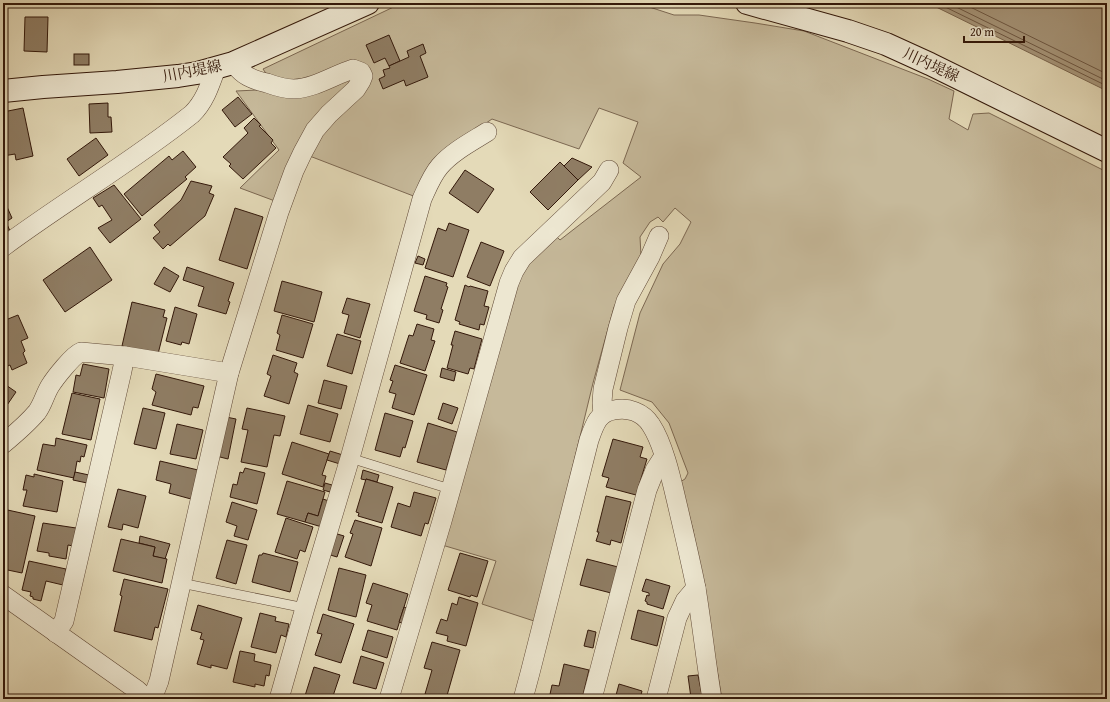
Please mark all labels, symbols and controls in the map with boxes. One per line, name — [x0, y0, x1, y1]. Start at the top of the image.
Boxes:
scale bar — [964, 18, 1024, 44]
text: 20 m — [970, 23, 994, 40]
street label: 川内堤線 — [900, 42, 963, 87]
street label: 川内堤線 — [160, 54, 223, 87]

